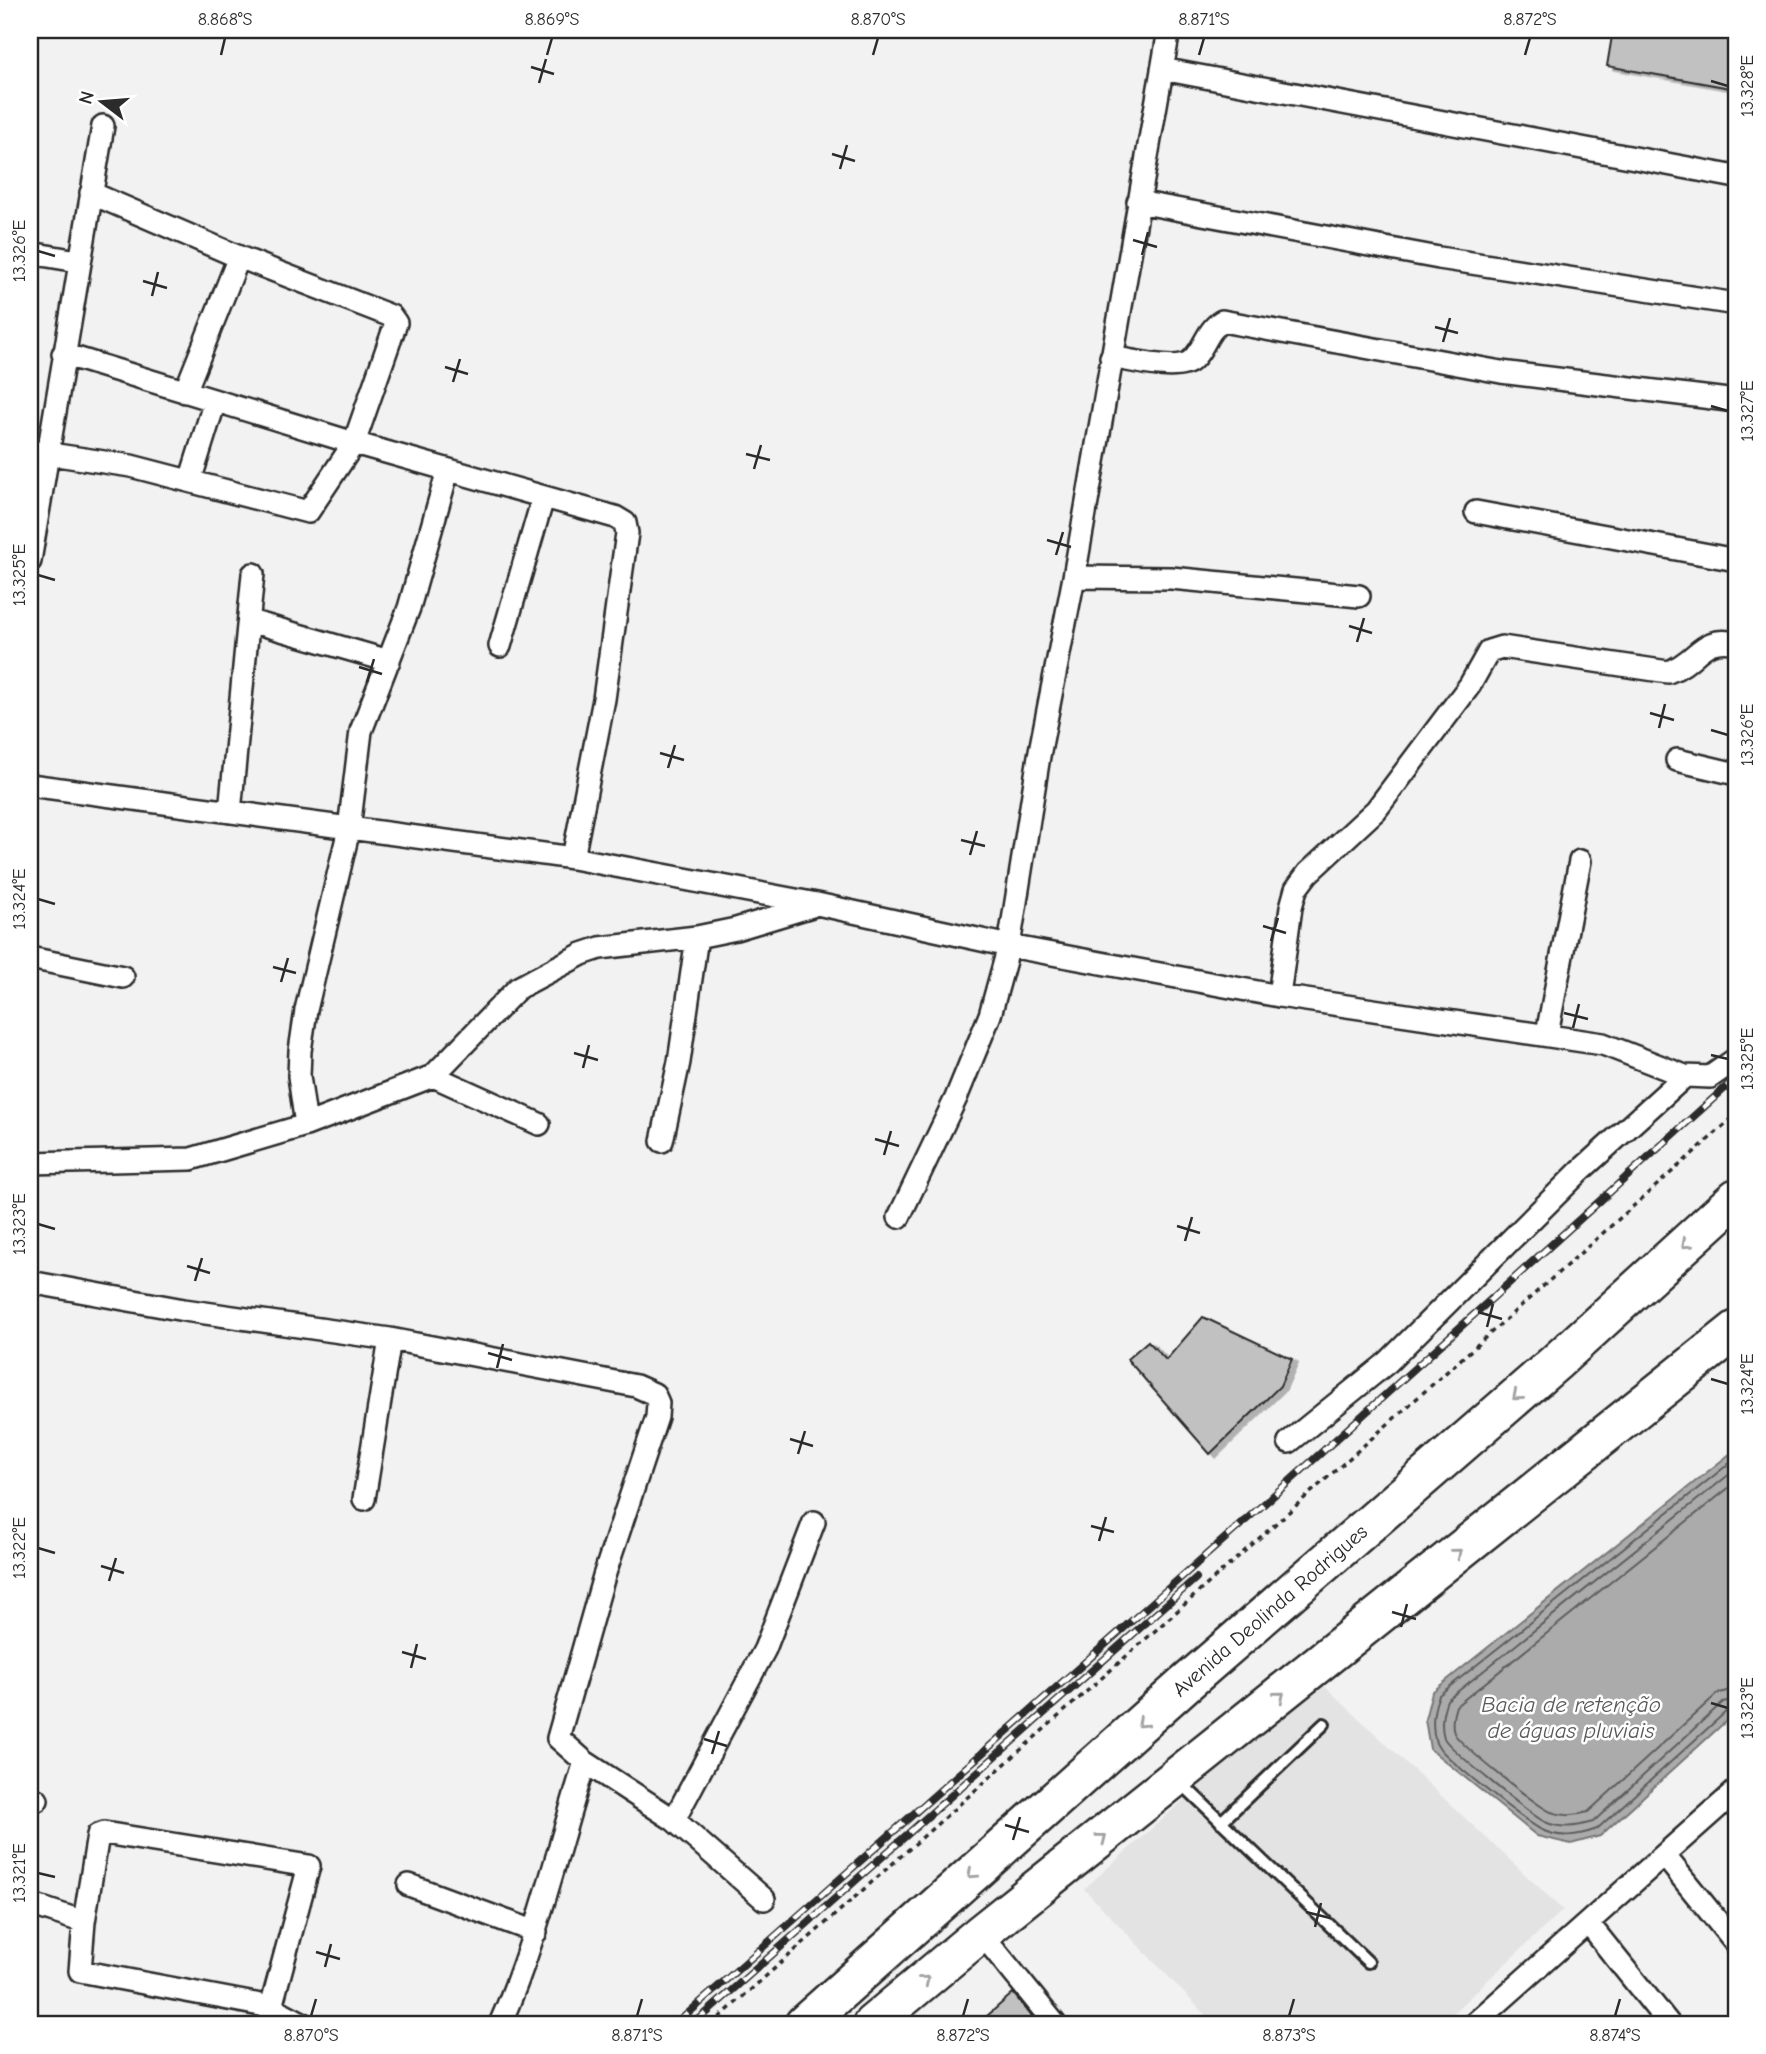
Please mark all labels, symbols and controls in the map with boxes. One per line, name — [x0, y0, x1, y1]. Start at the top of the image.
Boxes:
text: 8.868°S — [198, 9, 252, 30]
text: 8.869°S — [525, 9, 580, 30]
text: 8.870°S — [850, 9, 906, 30]
text: 8.871°S — [1178, 9, 1230, 30]
text: 8.872°S — [1503, 9, 1557, 30]
text: 13.328°E — [1737, 55, 1758, 117]
north arrow — [66, 66, 136, 136]
text: N — [74, 89, 99, 107]
text: 13.326°E — [9, 220, 30, 282]
text: 13.327°E — [1737, 380, 1758, 442]
text: 13.325°E — [9, 544, 30, 606]
text: 13.326°E — [1737, 704, 1758, 766]
text: 13.324°E — [9, 868, 30, 930]
text: 13.325°E — [1737, 1028, 1758, 1090]
text: 13.323°E — [9, 1193, 30, 1255]
one-way arrow — [1681, 1236, 1694, 1248]
text: 13.324°E — [1737, 1353, 1758, 1415]
one-way arrow — [1512, 1388, 1525, 1400]
text: 13.322°E — [9, 1517, 30, 1579]
street label: Avenida Deolinda Rodrigues — [1168, 1519, 1372, 1701]
one-way arrow — [1448, 1549, 1461, 1561]
text: 13.323°E — [1737, 1677, 1758, 1739]
water label: Bacia de retenção de águas pluviais — [1481, 1691, 1661, 1744]
one-way arrow — [1271, 1692, 1284, 1704]
one-way arrow — [1137, 1714, 1150, 1727]
one-way arrow — [1094, 1833, 1107, 1846]
text: 13.321°E — [9, 1843, 30, 1903]
one-way arrow — [967, 1866, 980, 1878]
one-way arrow — [916, 1976, 929, 1988]
text: 8.870°S — [283, 2025, 339, 2046]
text: 8.871°S — [611, 2025, 663, 2046]
text: 8.872°S — [936, 2025, 990, 2046]
text: 8.873°S — [1262, 2025, 1316, 2046]
text: 8.874°S — [1589, 2025, 1641, 2046]

